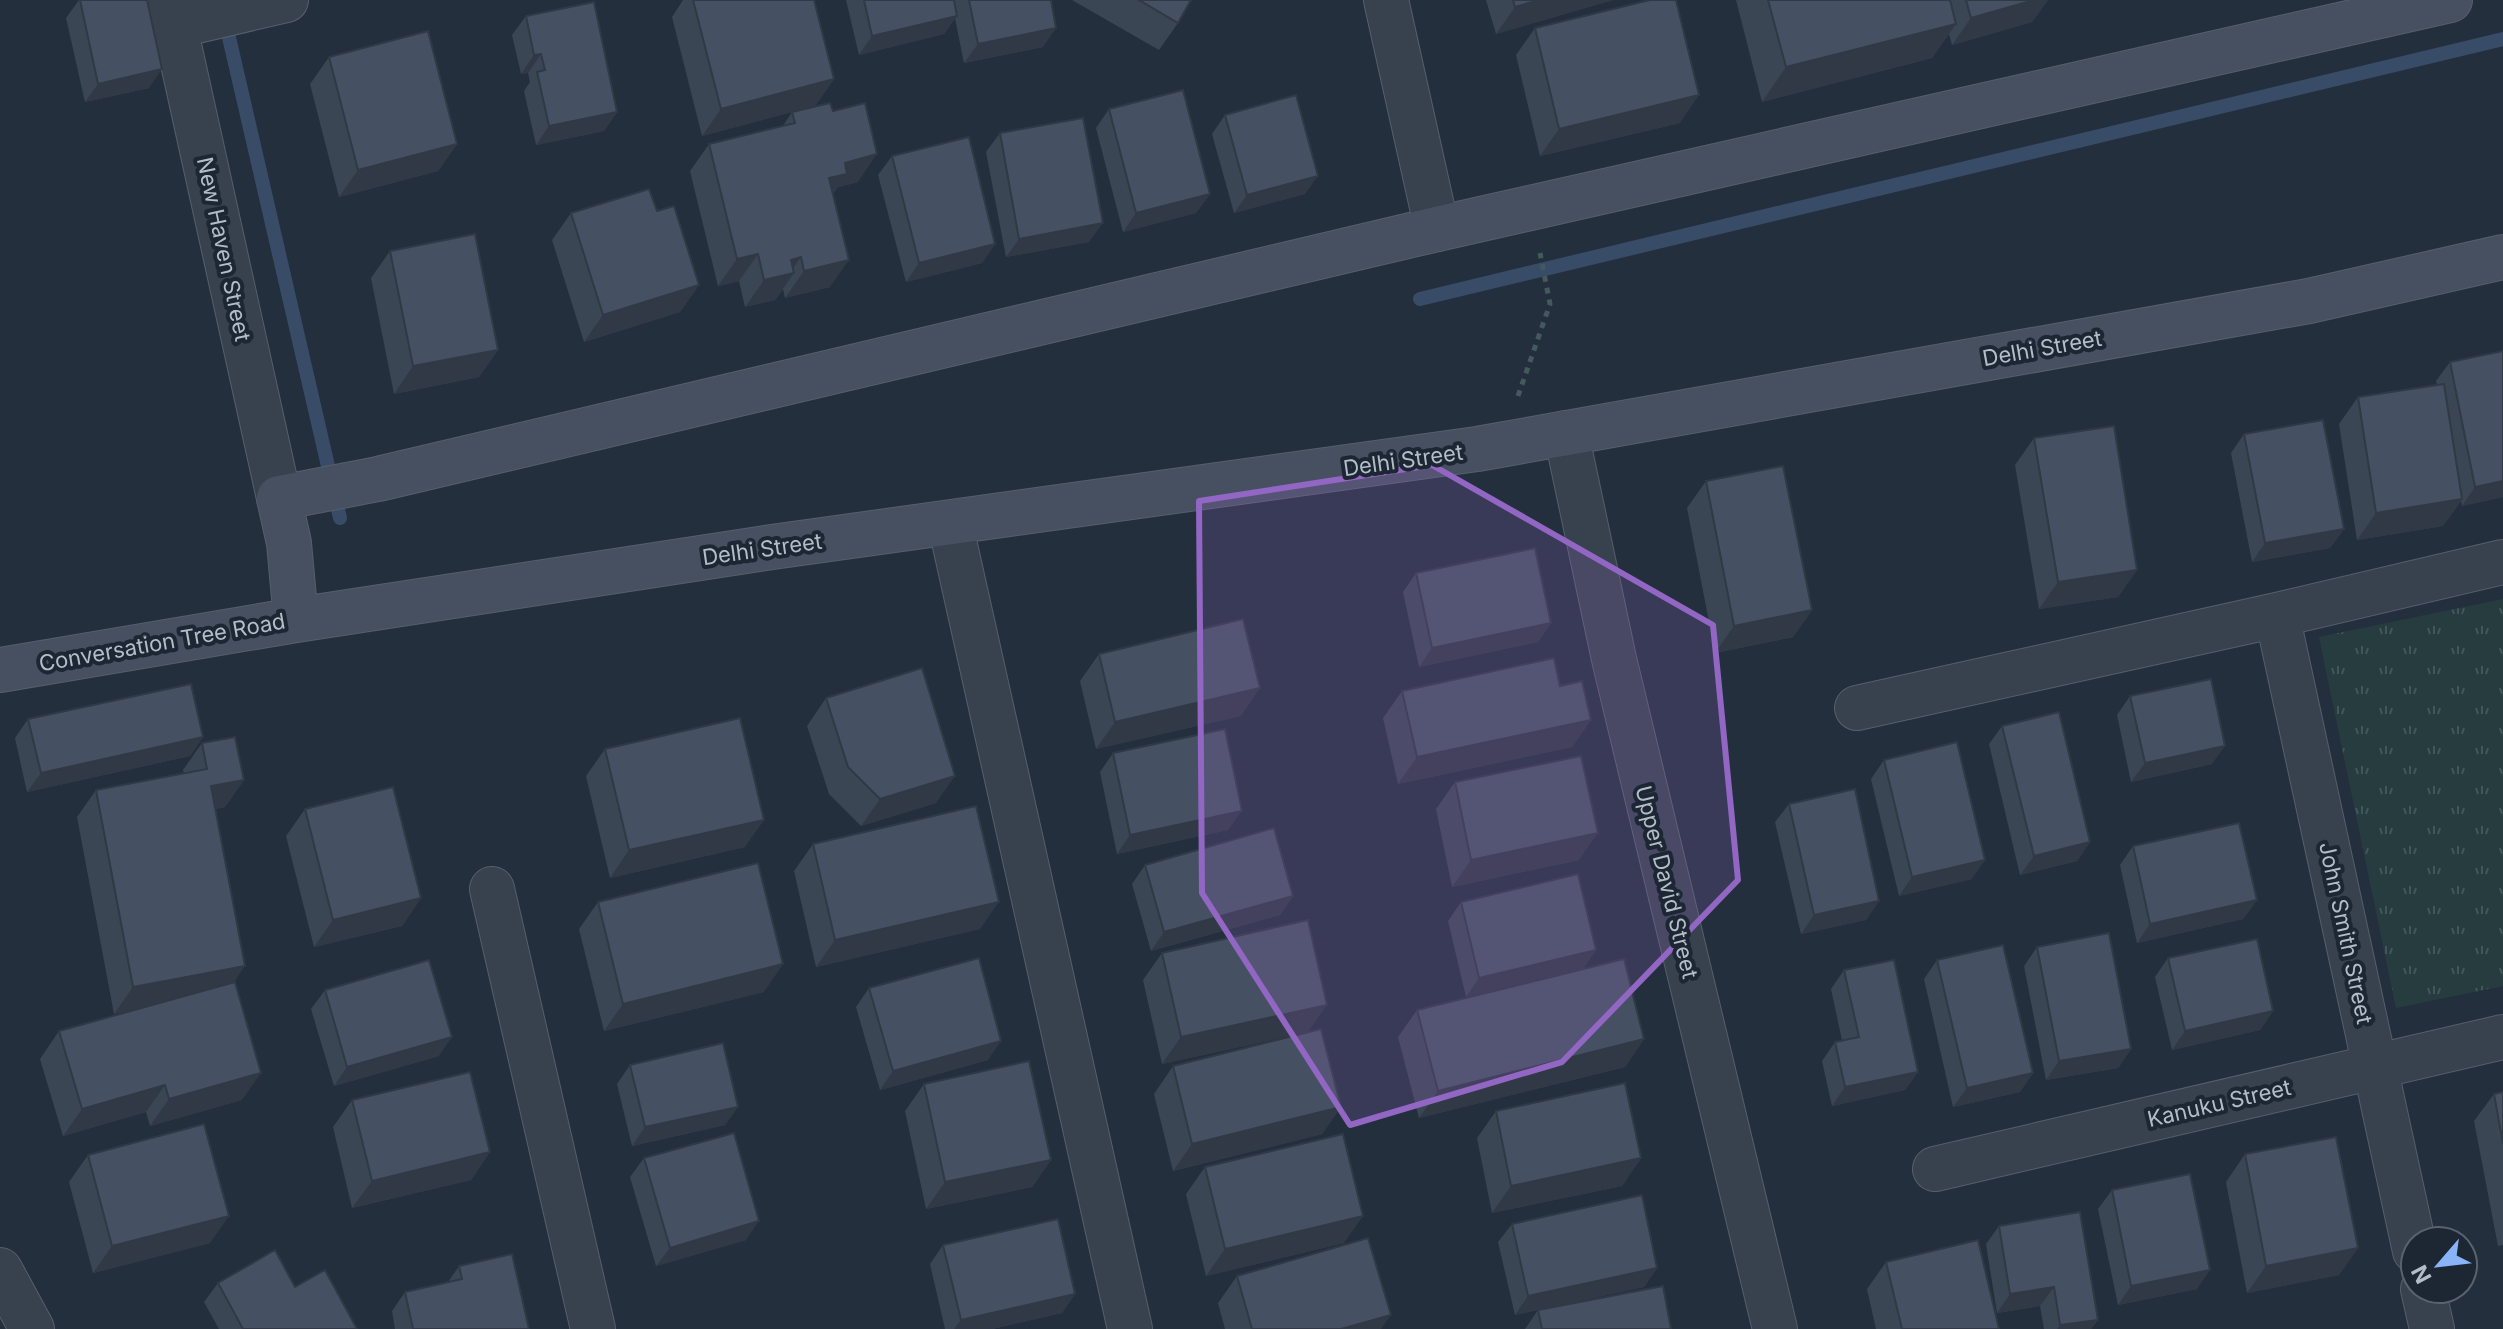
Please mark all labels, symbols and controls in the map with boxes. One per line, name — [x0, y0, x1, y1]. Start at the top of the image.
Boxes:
street label: New Haven Street — [192, 155, 256, 343]
street label: Delhi Street — [1980, 325, 2104, 371]
street label: Delhi Street — [1341, 439, 1465, 481]
street label: Delhi Street — [700, 528, 824, 570]
street label: Conversation Tree Road — [37, 608, 287, 676]
street label: Upper David Street — [1630, 783, 1704, 981]
street label: John Smith Street — [2314, 840, 2378, 1026]
street label: Kanuku Street — [2145, 1074, 2293, 1132]
north arrow — [2399, 1225, 2479, 1305]
text: N — [2406, 1261, 2437, 1288]

